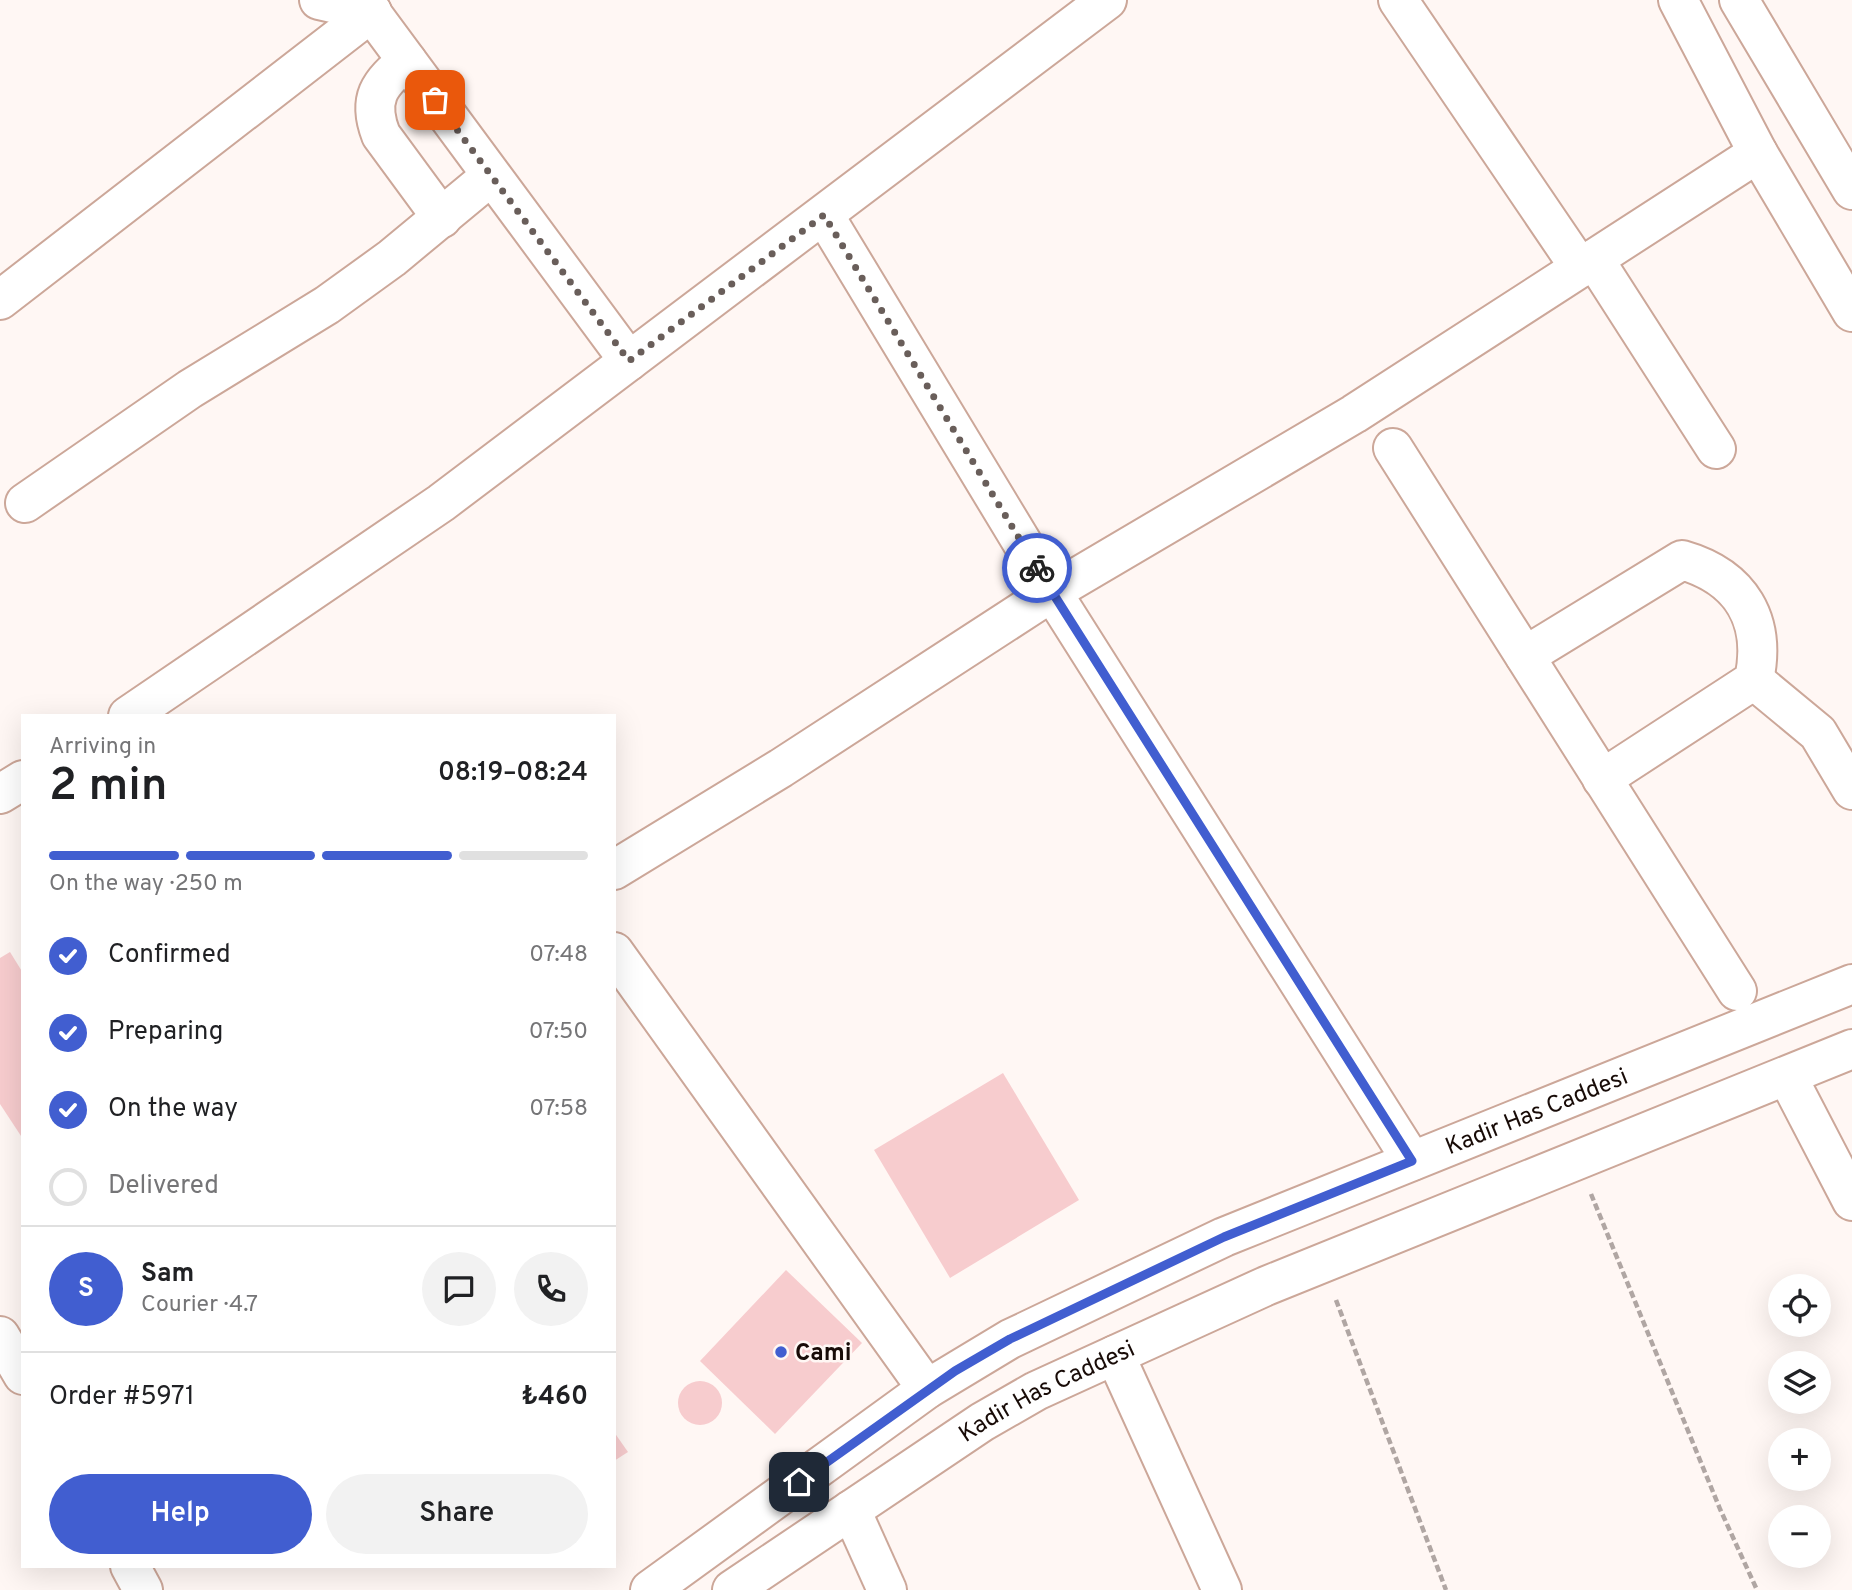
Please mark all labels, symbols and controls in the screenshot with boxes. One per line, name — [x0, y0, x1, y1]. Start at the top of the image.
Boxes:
pin — [405, 70, 465, 130]
icon: bag — [416, 81, 454, 119]
courier — [1002, 533, 1072, 603]
icon: bike — [1018, 549, 1056, 587]
text: Arriving in — [49, 733, 156, 762]
text: 08:19–08:24 — [438, 757, 588, 790]
text: 2 min — [49, 758, 168, 817]
text: On the way · 250 m — [49, 870, 243, 899]
icon: check — [49, 937, 87, 975]
text: Confirmed — [108, 939, 231, 972]
text: 07:48 — [529, 941, 588, 970]
icon: check — [49, 1014, 87, 1052]
text: Preparing — [108, 1016, 223, 1049]
text: 07:50 — [529, 1018, 588, 1047]
street label: Kadir Has Caddesi — [1441, 1063, 1633, 1163]
icon: check — [49, 1091, 87, 1129]
text: On the way — [108, 1093, 238, 1126]
text: 07:58 — [529, 1095, 588, 1124]
text: Delivered — [108, 1170, 219, 1203]
button: chat — [422, 1252, 496, 1326]
button: phone — [514, 1252, 588, 1326]
text: Sam — [141, 1258, 194, 1291]
text: S — [78, 1273, 94, 1306]
map controls — [1768, 1274, 1831, 1568]
button: locate — [1768, 1274, 1831, 1337]
text: Courier · 4.7 — [141, 1291, 258, 1320]
street label: Kadir Has Caddesi — [954, 1335, 1140, 1450]
place label: Cami — [795, 1339, 852, 1369]
marker: Cami — [773, 1344, 789, 1360]
button: layers — [1768, 1351, 1831, 1414]
text: Order #5971 — [49, 1381, 195, 1414]
text: ₺460 — [521, 1381, 588, 1414]
button: + — [1768, 1428, 1831, 1491]
pin — [769, 1452, 829, 1512]
icon: home — [780, 1463, 818, 1501]
button: Help — [49, 1474, 312, 1554]
button: Share — [326, 1474, 588, 1554]
button: − — [1768, 1505, 1831, 1568]

